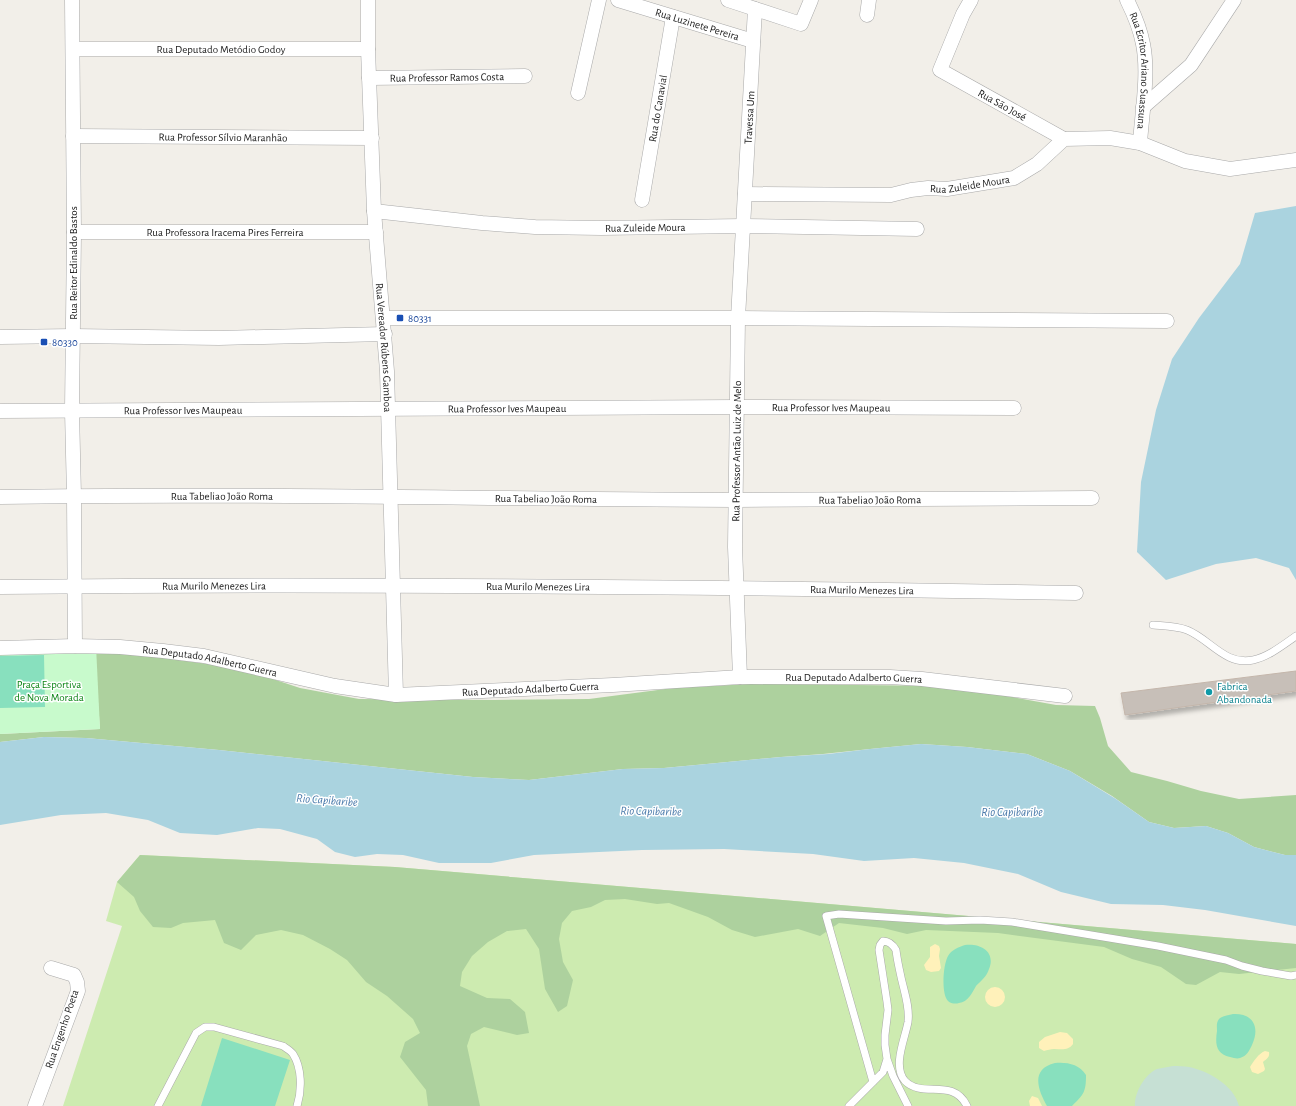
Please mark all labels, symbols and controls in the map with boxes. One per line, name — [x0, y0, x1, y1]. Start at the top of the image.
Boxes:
street label: Rua Luzinete Pereira — [654, 6, 741, 42]
street label: Rua Ecritor Ariano Suassuna — [1128, 10, 1151, 130]
street label: Rua Deputado Metódio Godoy — [157, 44, 286, 55]
street label: Rua Professor Ramos Costa — [390, 71, 504, 83]
street label: Rua do Canavial — [646, 74, 669, 143]
street label: Rua São José — [976, 87, 1028, 122]
street label: Travessa Um — [742, 90, 756, 144]
street label: Rua Professor Sílvio Maranhão — [159, 131, 287, 143]
street label: Rua Zuleide Moura — [930, 173, 1011, 195]
street label: Rua Reitor Edinaldo Bastos — [68, 206, 79, 320]
street label: Rua Zuleide Moura — [605, 221, 686, 233]
street label: Rua Professora Iracema Pires Ferreira — [146, 227, 304, 238]
street label: Rua Vereador Rúbens Gamboa — [374, 282, 394, 412]
marker: 80331 — [395, 313, 405, 323]
place label: 80331 — [408, 313, 432, 324]
marker: 80330 — [39, 337, 49, 347]
place label: 80330 — [52, 337, 78, 348]
street label: Rua Professor Antão Luiz de Melo — [730, 380, 743, 522]
street label: Rua Professor Ives Maupeau — [448, 402, 567, 414]
street label: Rua Professor Ives Maupeau — [772, 402, 891, 413]
street label: Rua Professor Ives Maupeau — [124, 404, 243, 416]
street label: Rua Tabeliao João Roma — [171, 490, 273, 501]
street label: Rua Tabeliao João Roma — [495, 492, 597, 505]
street label: Rua Tabeliao João Roma — [819, 494, 921, 505]
street label: Rua Murilo Menezes Lira — [162, 580, 266, 591]
street label: Rua Murilo Menezes Lira — [486, 580, 590, 592]
street label: Rua Murilo Menezes Lira — [810, 584, 914, 596]
street label: Rua Deputado Adalberto Guerra — [142, 644, 278, 678]
street label: Rua Deputado Adalberto Guerra — [785, 672, 923, 685]
park label: Praça Esportiva de Nova Morada — [14, 679, 84, 703]
street label: Rua Deputado Adalberto Guerra — [462, 680, 599, 697]
place label: Fabrica Abandonada — [1217, 681, 1272, 705]
marker: Fabrica Abandonada — [1204, 687, 1214, 697]
water label: Rio Capibaribe — [296, 792, 359, 809]
water label: Rio Capibaribe — [620, 804, 682, 819]
water label: Rio Capibaribe — [981, 806, 1043, 819]
street label: Rua Engenho Poeta — [43, 988, 81, 1070]

